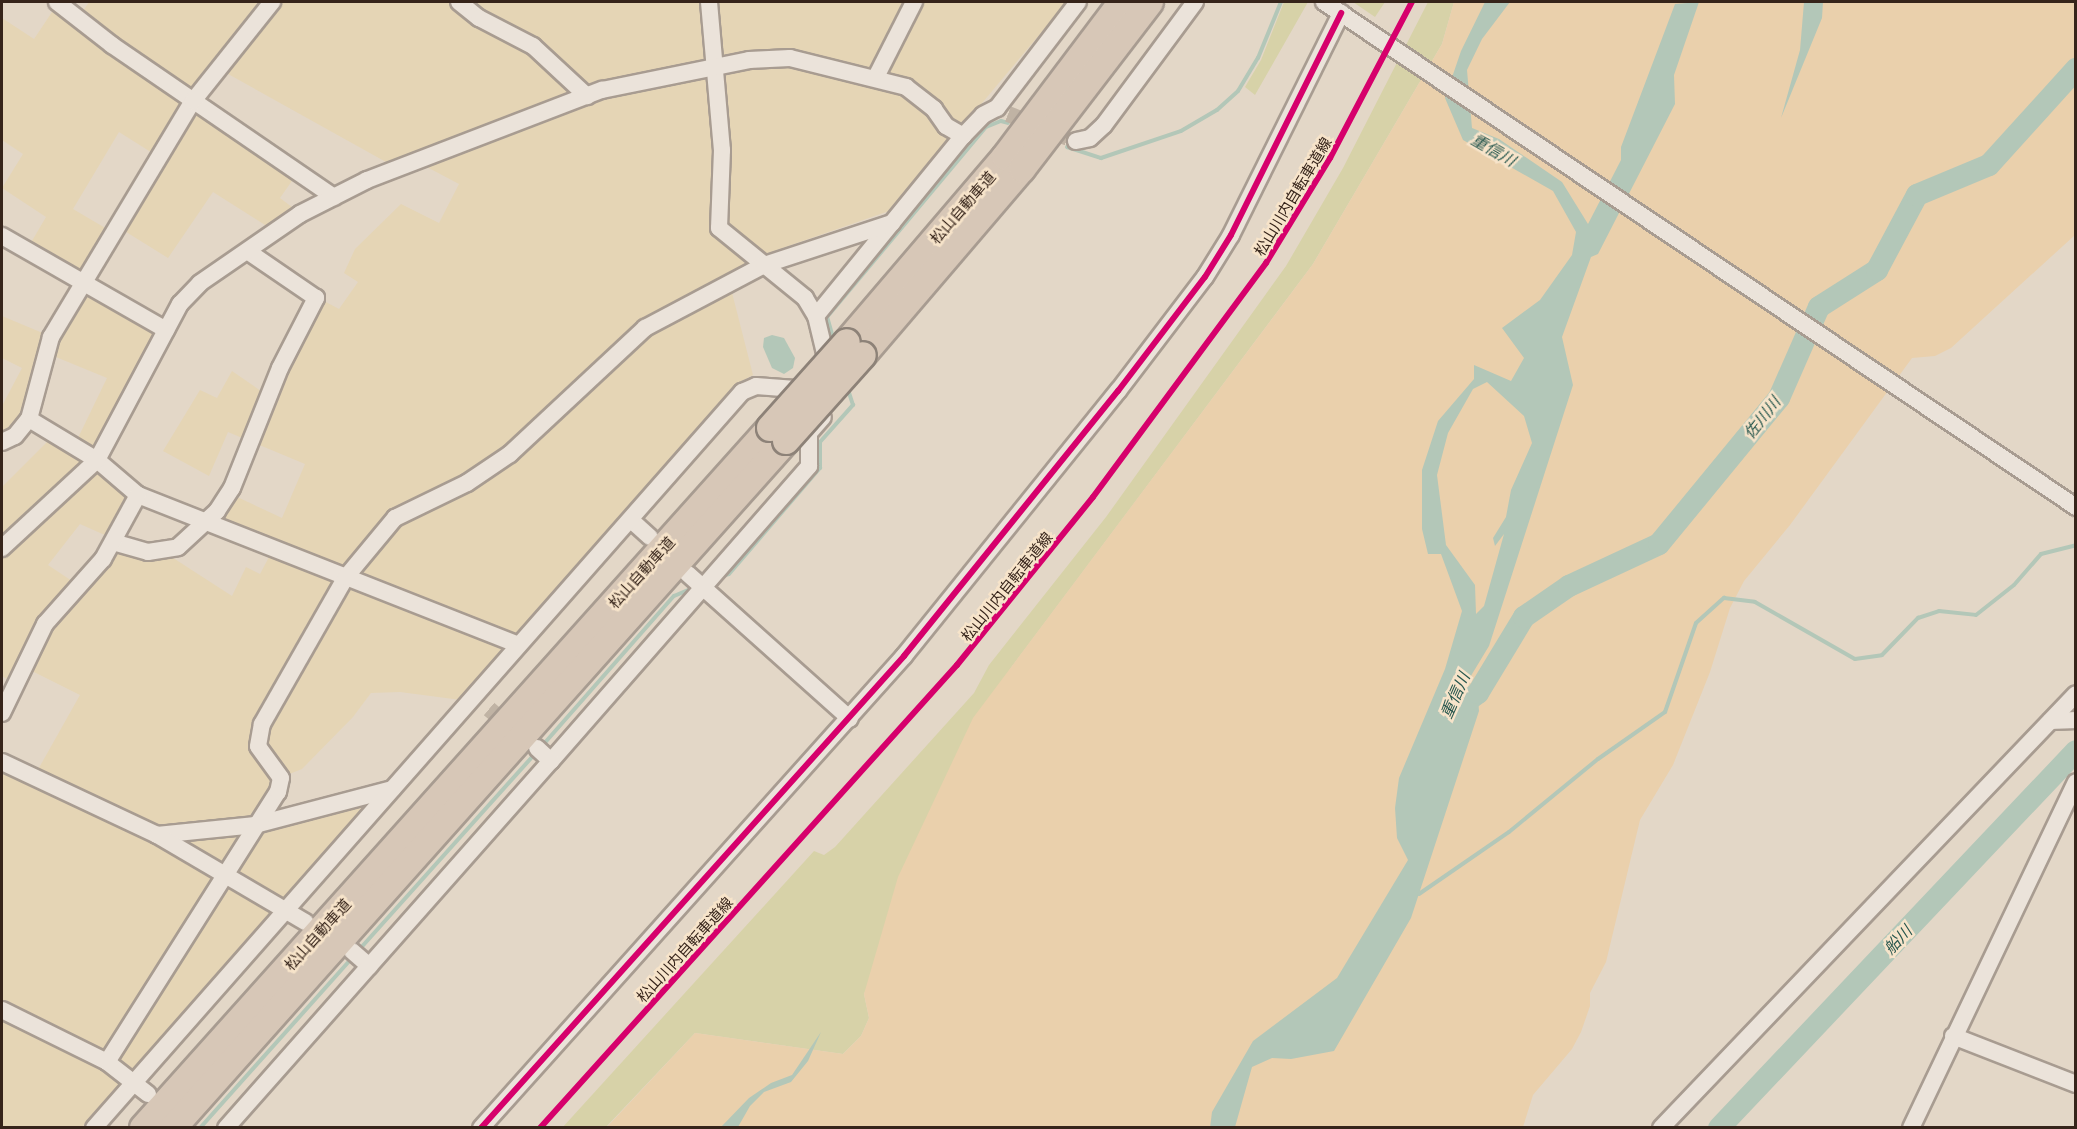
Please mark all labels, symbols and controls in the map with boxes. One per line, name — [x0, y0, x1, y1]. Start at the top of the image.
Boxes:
water label: 重信川 — [1468, 129, 1520, 169]
street label: 松山川内自転車道線 — [1250, 134, 1334, 258]
street label: 松山自動車道 — [926, 167, 998, 247]
water label: 佐川川 — [1739, 392, 1783, 442]
street label: 松山川内自転車道線 — [957, 528, 1055, 644]
street label: 松山自動車道 — [604, 533, 678, 611]
water label: 重信川 — [1435, 669, 1473, 721]
street label: 松山川内自転車道線 — [632, 893, 736, 1005]
street label: 松山自動車道 — [280, 895, 354, 973]
water label: 船川 — [1879, 921, 1915, 957]

